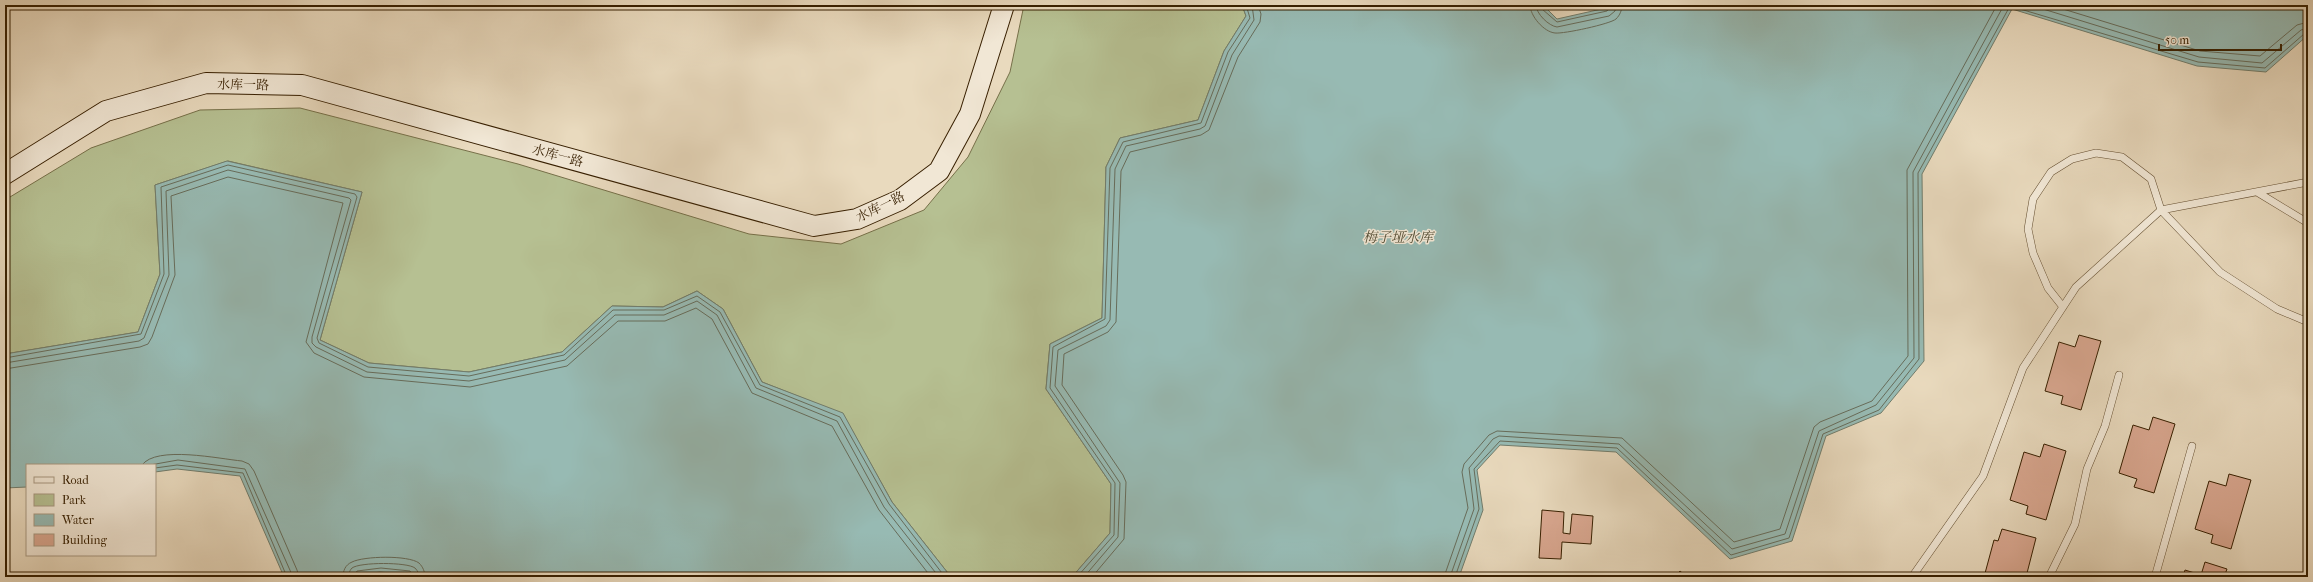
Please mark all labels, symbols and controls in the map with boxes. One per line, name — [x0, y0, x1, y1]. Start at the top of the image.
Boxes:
scale bar — [2159, 26, 2281, 52]
text: 50 m — [2165, 33, 2189, 47]
street label: 水库一路 — [217, 77, 269, 92]
street label: 水库一路 — [531, 142, 585, 169]
street label: 水库一路 — [854, 188, 907, 225]
water label: 梅子垭水库 — [1363, 229, 1435, 246]
legend — [26, 464, 156, 556]
text: Road — [62, 473, 89, 487]
text: Park — [62, 493, 87, 507]
text: Water — [61, 513, 95, 527]
text: Building — [62, 533, 107, 547]

